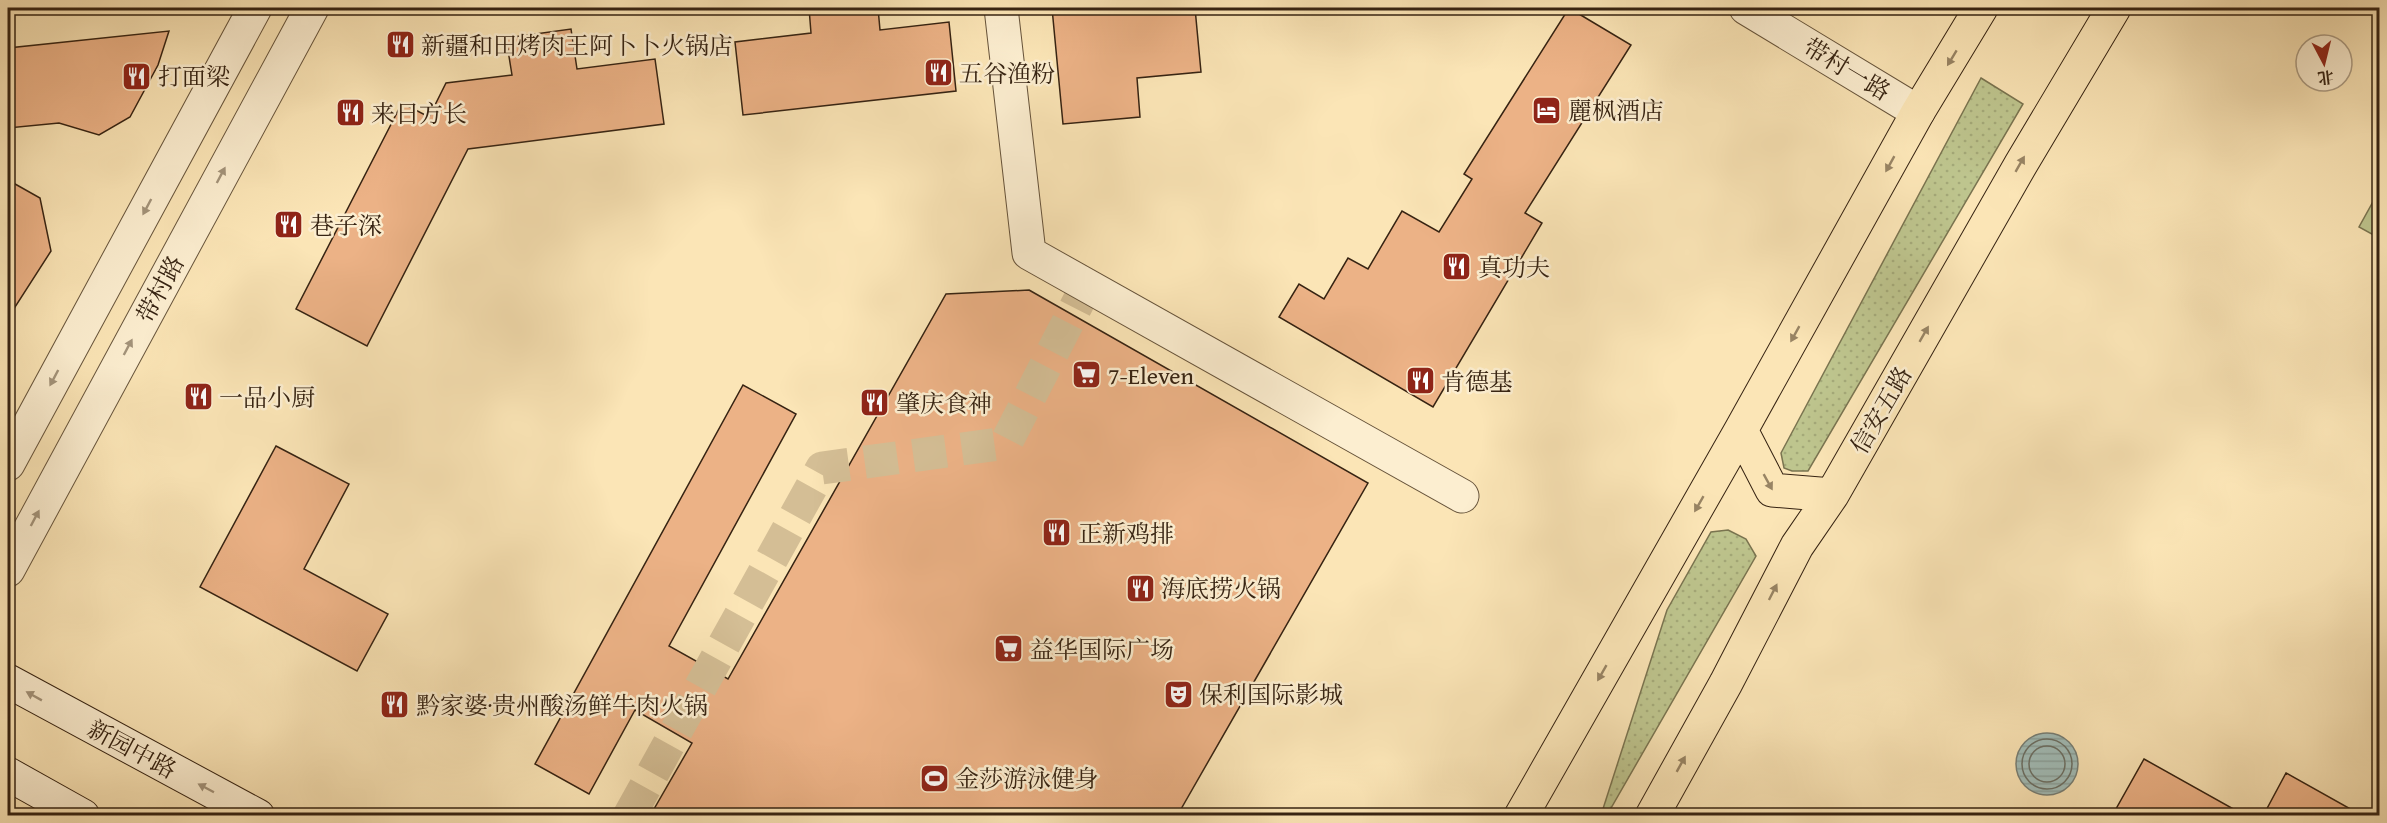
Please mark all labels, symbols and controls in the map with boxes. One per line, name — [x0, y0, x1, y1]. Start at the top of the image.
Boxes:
place label: 新疆和田烤肉王阿卜卜火锅店 — [421, 28, 733, 63]
restaurant icon: 新疆和田烤肉王阿卜卜火锅店 — [384, 29, 416, 61]
street label: 带村一路 — [1797, 29, 1897, 109]
north arrow — [2294, 33, 2354, 93]
one-way arrow — [1946, 50, 1957, 66]
place label: 五谷渔粉 — [959, 56, 1055, 91]
restaurant icon: 五谷渔粉 — [922, 57, 954, 89]
place label: 打面梁 — [158, 59, 230, 94]
restaurant icon: 打面梁 — [121, 60, 153, 92]
text: 北 — [2316, 65, 2335, 91]
place label: 麗枫酒店 — [1568, 93, 1664, 128]
hotel icon: 麗枫酒店 — [1531, 94, 1563, 126]
place label: 来日方长 — [371, 96, 467, 131]
restaurant icon: 来日方长 — [334, 97, 366, 129]
one-way arrow — [1885, 155, 1895, 172]
one-way arrow — [2015, 156, 2026, 172]
one-way arrow — [216, 167, 226, 184]
one-way arrow — [142, 198, 152, 215]
place label: 巷子深 — [310, 208, 382, 243]
restaurant icon: 巷子深 — [273, 209, 305, 241]
street label: 带村路 — [128, 249, 192, 329]
place label: 真功夫 — [1478, 250, 1550, 285]
restaurant icon: 真功夫 — [1441, 251, 1473, 283]
one-way arrow — [1919, 325, 1929, 342]
one-way arrow — [1790, 326, 1800, 343]
one-way arrow — [123, 338, 133, 355]
place label: 7-Eleven — [1108, 358, 1195, 393]
supermarket icon: 7-Eleven — [1071, 359, 1103, 391]
street label: 信安五路 — [1842, 360, 1920, 460]
place label: 肯德基 — [1441, 364, 1513, 399]
restaurant icon: 肯德基 — [1404, 365, 1436, 397]
one-way arrow — [49, 370, 59, 387]
place label: 一品小厨 — [219, 380, 315, 415]
restaurant icon: 一品小厨 — [182, 381, 214, 413]
place label: 肇庆食神 — [896, 386, 992, 421]
restaurant icon: 肇庆食神 — [859, 387, 891, 419]
one-way arrow — [1763, 474, 1773, 491]
one-way arrow — [1694, 496, 1704, 513]
one-way arrow — [30, 510, 40, 527]
place label: 正新鸡排 — [1078, 516, 1174, 551]
restaurant icon: 正新鸡排 — [1041, 517, 1073, 549]
place label: 海底捞火锅 — [1161, 571, 1281, 606]
restaurant icon: 海底捞火锅 — [1124, 572, 1156, 604]
one-way arrow — [1768, 584, 1777, 601]
place label: 益华国际广场 — [1030, 632, 1174, 667]
supermarket icon: 益华国际广场 — [993, 633, 1025, 665]
one-way arrow — [1597, 665, 1607, 682]
place label: 保利国际影城 — [1199, 677, 1343, 712]
theatre icon: 保利国际影城 — [1162, 678, 1194, 710]
place label: 黔家婆·贵州酸汤鲜牛肉火锅 — [416, 688, 708, 723]
restaurant icon: 黔家婆·贵州酸汤鲜牛肉火锅 — [379, 689, 411, 721]
one-way arrow — [25, 691, 42, 701]
street label: 新园中路 — [81, 711, 183, 787]
one-way arrow — [1675, 756, 1685, 773]
place label: 金莎游泳健身 — [955, 761, 1099, 796]
sports icon: 金莎游泳健身 — [918, 762, 950, 794]
one-way arrow — [197, 783, 214, 793]

